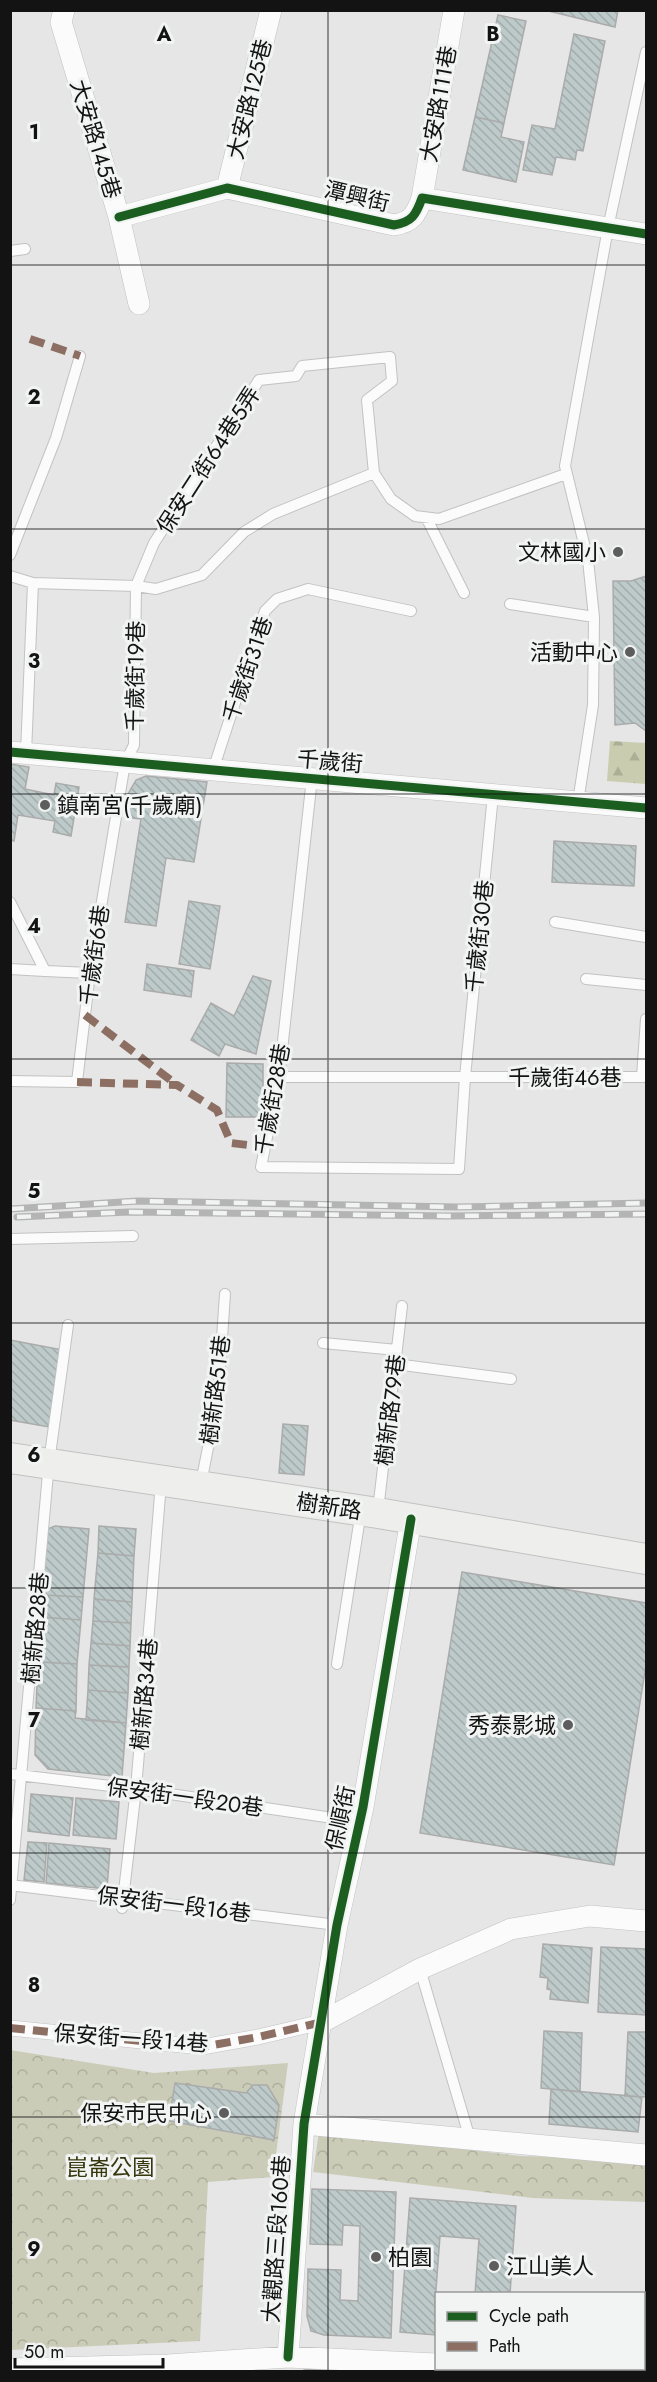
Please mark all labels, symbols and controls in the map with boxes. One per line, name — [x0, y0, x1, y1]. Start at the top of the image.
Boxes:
text: A — [156, 20, 172, 49]
text: B — [486, 20, 500, 49]
street label: 大安路125巷 — [219, 36, 279, 162]
street label: 大安路111巷 — [412, 43, 464, 165]
street label: 大安路145巷 — [63, 75, 129, 203]
text: 1 — [29, 118, 39, 147]
street label: 潭興街 — [321, 173, 393, 219]
street label: 保安二街64巷5弄 — [148, 380, 268, 540]
text: 2 — [27, 383, 41, 412]
place label: 文林國小 — [518, 536, 606, 568]
marker: 文林國小 — [611, 545, 625, 559]
street label: 千歲街31巷 — [214, 612, 280, 726]
street label: 千歲街19巷 — [118, 620, 152, 732]
place label: 活動中心 — [530, 636, 618, 668]
marker: 活動中心 — [623, 645, 637, 659]
text: 3 — [28, 647, 40, 676]
street label: 千歲街 — [296, 742, 364, 780]
place label: 鎮南宮(千歲廟) — [57, 789, 203, 821]
marker: 鎮南宮(千歲廟) — [38, 798, 52, 812]
street label: 千歲街30巷 — [457, 878, 501, 994]
street label: 千歲街6巷 — [71, 903, 117, 1007]
text: 4 — [27, 912, 41, 941]
street label: 千歲街28巷 — [246, 1041, 298, 1157]
street label: 千歲街46巷 — [508, 1061, 622, 1093]
text: 5 — [28, 1177, 41, 1206]
street label: 樹新路51巷 — [192, 1333, 238, 1447]
street label: 樹新路79巷 — [367, 1352, 413, 1468]
text: 6 — [27, 1441, 41, 1470]
street label: 樹新路 — [294, 1485, 364, 1527]
street label: 樹新路28巷 — [14, 1571, 56, 1685]
street label: 樹新路34巷 — [123, 1636, 165, 1752]
text: 7 — [28, 1706, 41, 1735]
place label: 秀泰影城 — [468, 1709, 556, 1741]
marker: 秀泰影城 — [561, 1718, 575, 1732]
street label: 保安街一段20巷 — [105, 1770, 265, 1824]
street label: 保順街 — [317, 1782, 363, 1854]
street label: 保安街一段16巷 — [95, 1879, 253, 1929]
text: 8 — [28, 1971, 40, 2000]
street label: 保安街一段14巷 — [53, 2017, 209, 2059]
place label: 保安市民中心 — [80, 2097, 212, 2129]
marker: 保安市民中心 — [217, 2106, 231, 2120]
park label: 崑崙公園 — [66, 2151, 154, 2183]
street label: 大觀路三段160巷 — [254, 2154, 298, 2324]
text: 9 — [27, 2235, 41, 2264]
place label: 柏園 — [388, 2241, 432, 2273]
marker: 柏園 — [369, 2250, 383, 2264]
place label: 江山美人 — [506, 2250, 594, 2282]
marker: 江山美人 — [487, 2259, 501, 2273]
legend — [435, 2292, 645, 2370]
text: Cycle path — [489, 2303, 569, 2329]
scale bar — [15, 2331, 164, 2369]
text: Path — [489, 2333, 521, 2359]
text: 50 m — [24, 2339, 64, 2365]

